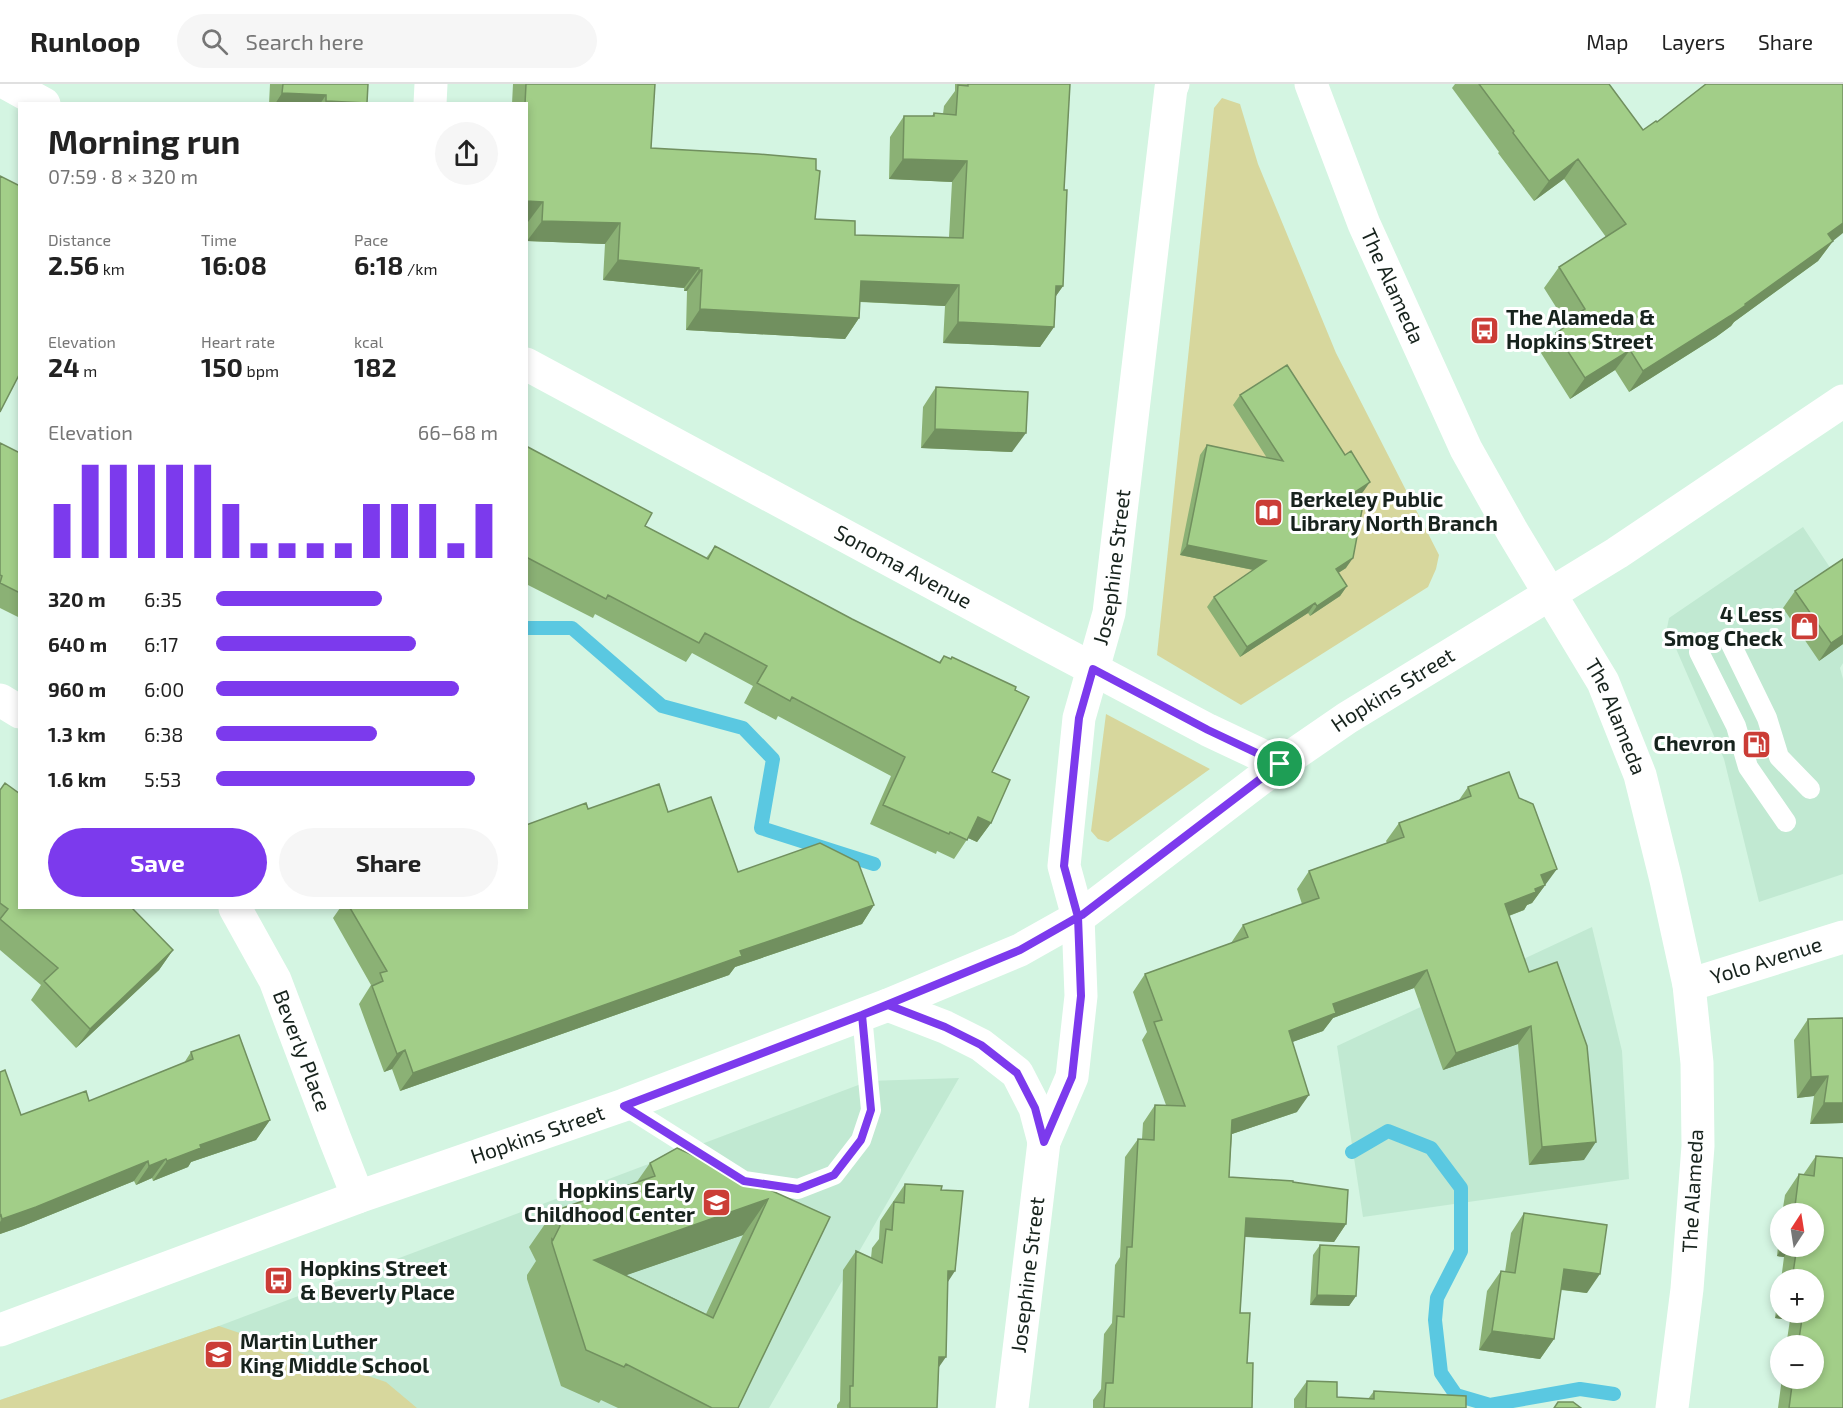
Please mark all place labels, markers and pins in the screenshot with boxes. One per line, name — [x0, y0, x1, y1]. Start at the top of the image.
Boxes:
place label: The Alameda & Hopkins Street — [1506, 304, 1655, 353]
bus stop icon: The Alameda & Hopkins Street — [1469, 314, 1501, 346]
place label: Berkeley Public Library North Branch — [1290, 486, 1498, 536]
library icon: Berkeley Public Library North Branch — [1253, 496, 1285, 528]
place label: 4 Less Smog Check — [1664, 601, 1783, 650]
shop icon: 4 Less Smog Check — [1788, 611, 1820, 643]
fuel station icon: Chevron — [1741, 728, 1773, 760]
place label: Chevron — [1654, 730, 1736, 755]
pin — [1254, 738, 1305, 789]
place label: Hopkins Early Childhood Center — [524, 1177, 695, 1226]
school or university icon: Hopkins Early Childhood Center — [700, 1187, 732, 1219]
place label: Hopkins Street & Beverly Place — [300, 1255, 455, 1305]
bus stop icon: Hopkins Street & Beverly Place — [263, 1265, 295, 1297]
place label: Martin Luther King Middle School — [240, 1328, 429, 1377]
school or university icon: Martin Luther King Middle School — [203, 1338, 235, 1370]

